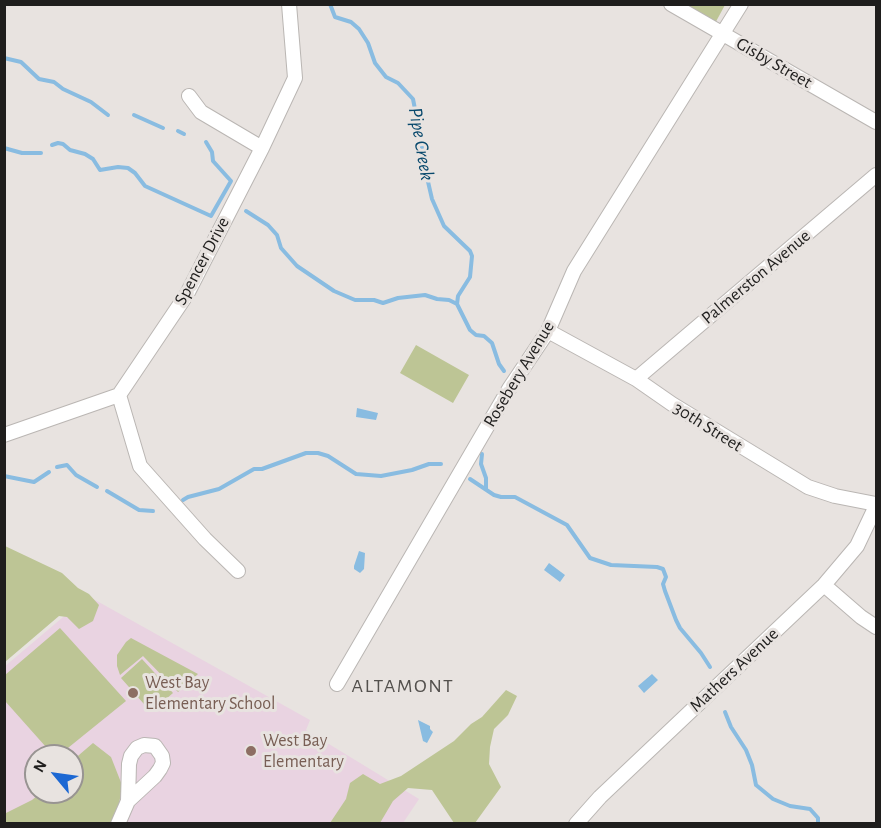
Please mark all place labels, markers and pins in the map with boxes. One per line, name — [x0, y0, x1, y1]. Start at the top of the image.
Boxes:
place label: West Bay Elementary School — [145, 672, 275, 714]
marker: West Bay Elementary School — [126, 686, 140, 700]
place label: West Bay Elementary — [263, 730, 344, 772]
marker: West Bay Elementary — [244, 744, 258, 758]

